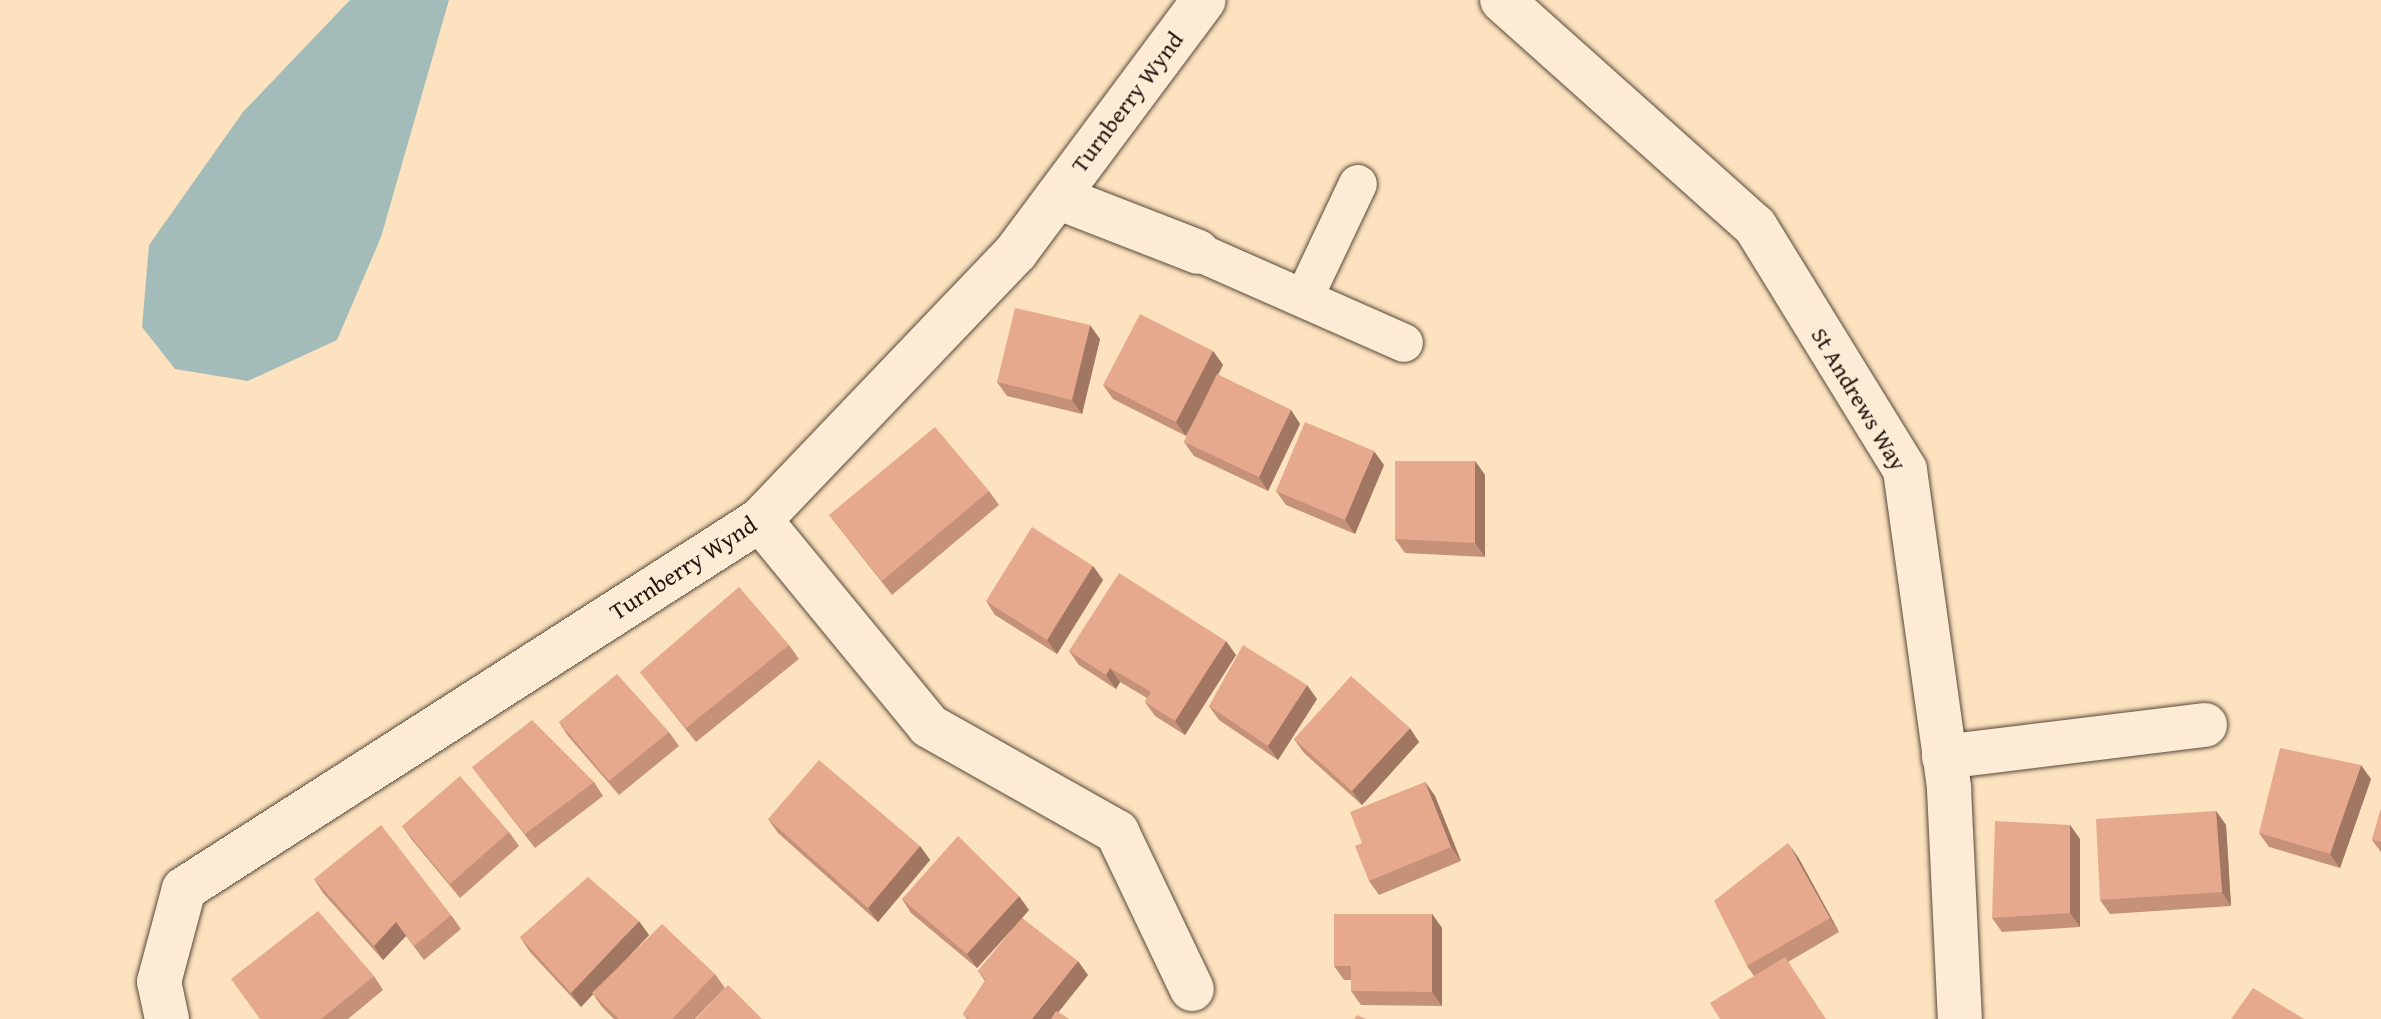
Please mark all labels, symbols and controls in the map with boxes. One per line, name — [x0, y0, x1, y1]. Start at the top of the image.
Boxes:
street label: Turnberry Wynd — [1065, 26, 1189, 178]
street label: St Andrews Way — [1805, 322, 1913, 476]
street label: Turnberry Wynd — [604, 510, 762, 626]

